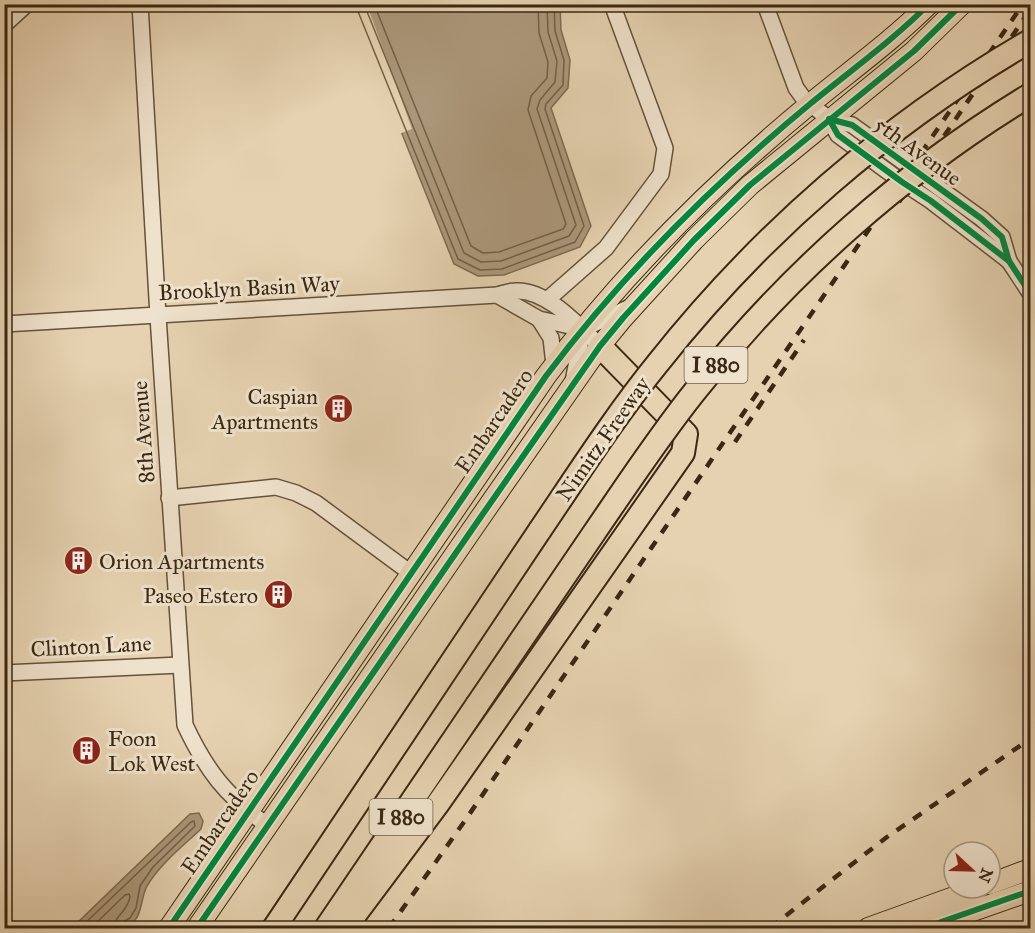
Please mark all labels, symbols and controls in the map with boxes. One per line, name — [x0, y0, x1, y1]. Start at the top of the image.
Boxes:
street label: 5th Avenue — [869, 110, 967, 192]
street label: Brooklyn Basin Way — [158, 270, 341, 306]
road number: I 880 — [684, 347, 748, 383]
street label: Embarcadero — [449, 364, 539, 478]
street label: Nimitz Freeway — [550, 371, 656, 506]
street label: 8th Avenue — [126, 380, 160, 484]
place label: Caspian Apartments — [211, 383, 318, 435]
building icon: Caspian Apartments — [323, 393, 355, 425]
building icon: Orion Apartments — [62, 545, 94, 577]
place label: Orion Apartments — [99, 548, 264, 575]
building icon: Paseo Estero — [263, 579, 295, 611]
place label: Paseo Estero — [143, 582, 258, 609]
street label: Clinton Lane — [30, 629, 152, 663]
place label: Foon Lok West — [108, 725, 196, 777]
building icon: Foon Lok West — [71, 735, 103, 767]
street label: Embarcadero — [175, 765, 265, 879]
road number: I 880 — [370, 799, 432, 835]
north arrow — [942, 840, 1002, 900]
text: N — [974, 866, 997, 886]

